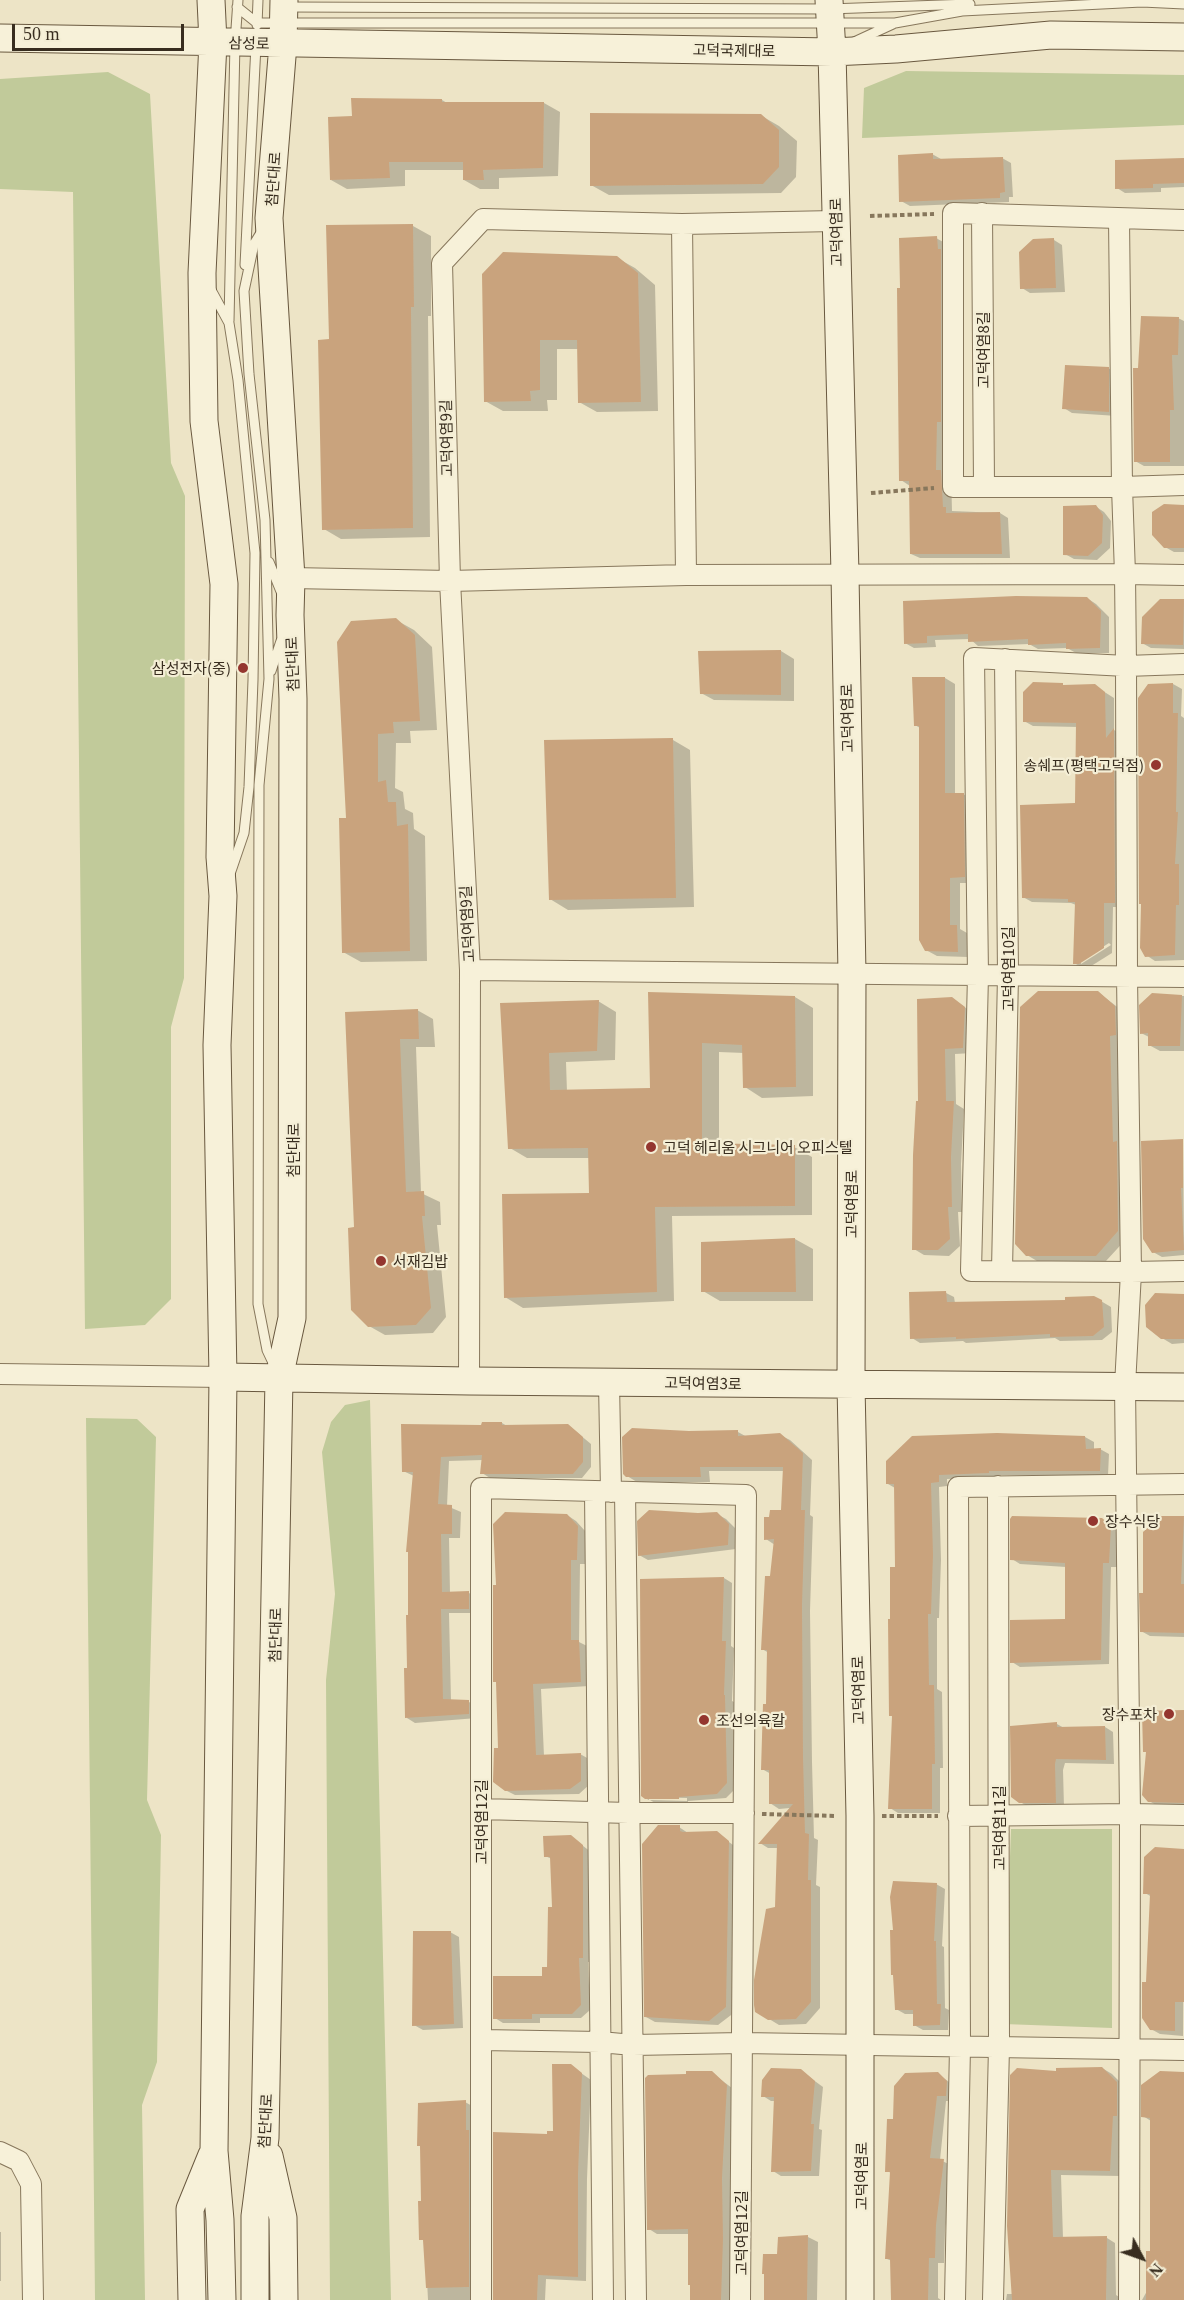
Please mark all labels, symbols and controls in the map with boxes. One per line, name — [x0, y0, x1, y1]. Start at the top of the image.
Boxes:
scale bar — [15, 12, 188, 50]
text: 50 m — [23, 24, 60, 44]
street label: 삼성로 — [228, 34, 270, 52]
street label: 고덕국제대로 — [692, 40, 776, 60]
street label: 첨단대로 — [262, 151, 284, 207]
street label: 고덕여염로 — [826, 197, 846, 267]
street label: 고덕여염8길 — [974, 311, 992, 389]
street label: 고덕여염9길 — [436, 399, 456, 477]
street label: 첨단대로 — [282, 636, 302, 692]
place label: 삼성전자(중) — [152, 659, 231, 677]
marker: 삼성전자(중) — [236, 661, 250, 675]
street label: 고덕여염로 — [837, 683, 857, 753]
place label: 송쉐프(평택고덕점) — [1023, 756, 1144, 774]
marker: 송쉐프(평택고덕점) — [1149, 758, 1163, 772]
street label: 고덕여염9길 — [456, 885, 478, 963]
street label: 고덕여염10길 — [999, 926, 1017, 1012]
street label: 첨단대로 — [284, 1122, 302, 1178]
place label: 고덕 헤리움 시그니어 오피스텔 — [663, 1138, 852, 1156]
marker: 고덕 헤리움 시그니어 오피스텔 — [644, 1140, 658, 1154]
street label: 고덕여염로 — [842, 1170, 860, 1238]
place label: 서재김밥 — [393, 1252, 448, 1270]
marker: 서재김밥 — [374, 1254, 388, 1268]
street label: 고덕여염3로 — [664, 1373, 742, 1393]
place label: 장수식당 — [1105, 1512, 1160, 1530]
marker: 장수식당 — [1086, 1514, 1100, 1528]
street label: 첨단대로 — [266, 1607, 284, 1663]
street label: 고덕여염로 — [848, 1655, 868, 1725]
place label: 장수포차 — [1102, 1705, 1157, 1723]
marker: 장수포차 — [1162, 1707, 1176, 1721]
place label: 조선의육칼 — [716, 1711, 785, 1729]
marker: 조선의육칼 — [697, 1713, 711, 1727]
street label: 고덕여염12길 — [472, 1779, 490, 1865]
street label: 고덕여염11길 — [990, 1785, 1008, 1871]
street label: 첨단대로 — [255, 2093, 275, 2149]
street label: 고덕여염로 — [852, 2142, 870, 2210]
street label: 고덕여염12길 — [732, 2190, 750, 2276]
north arrow — [1112, 2228, 1172, 2288]
text: N — [1146, 2260, 1166, 2280]

